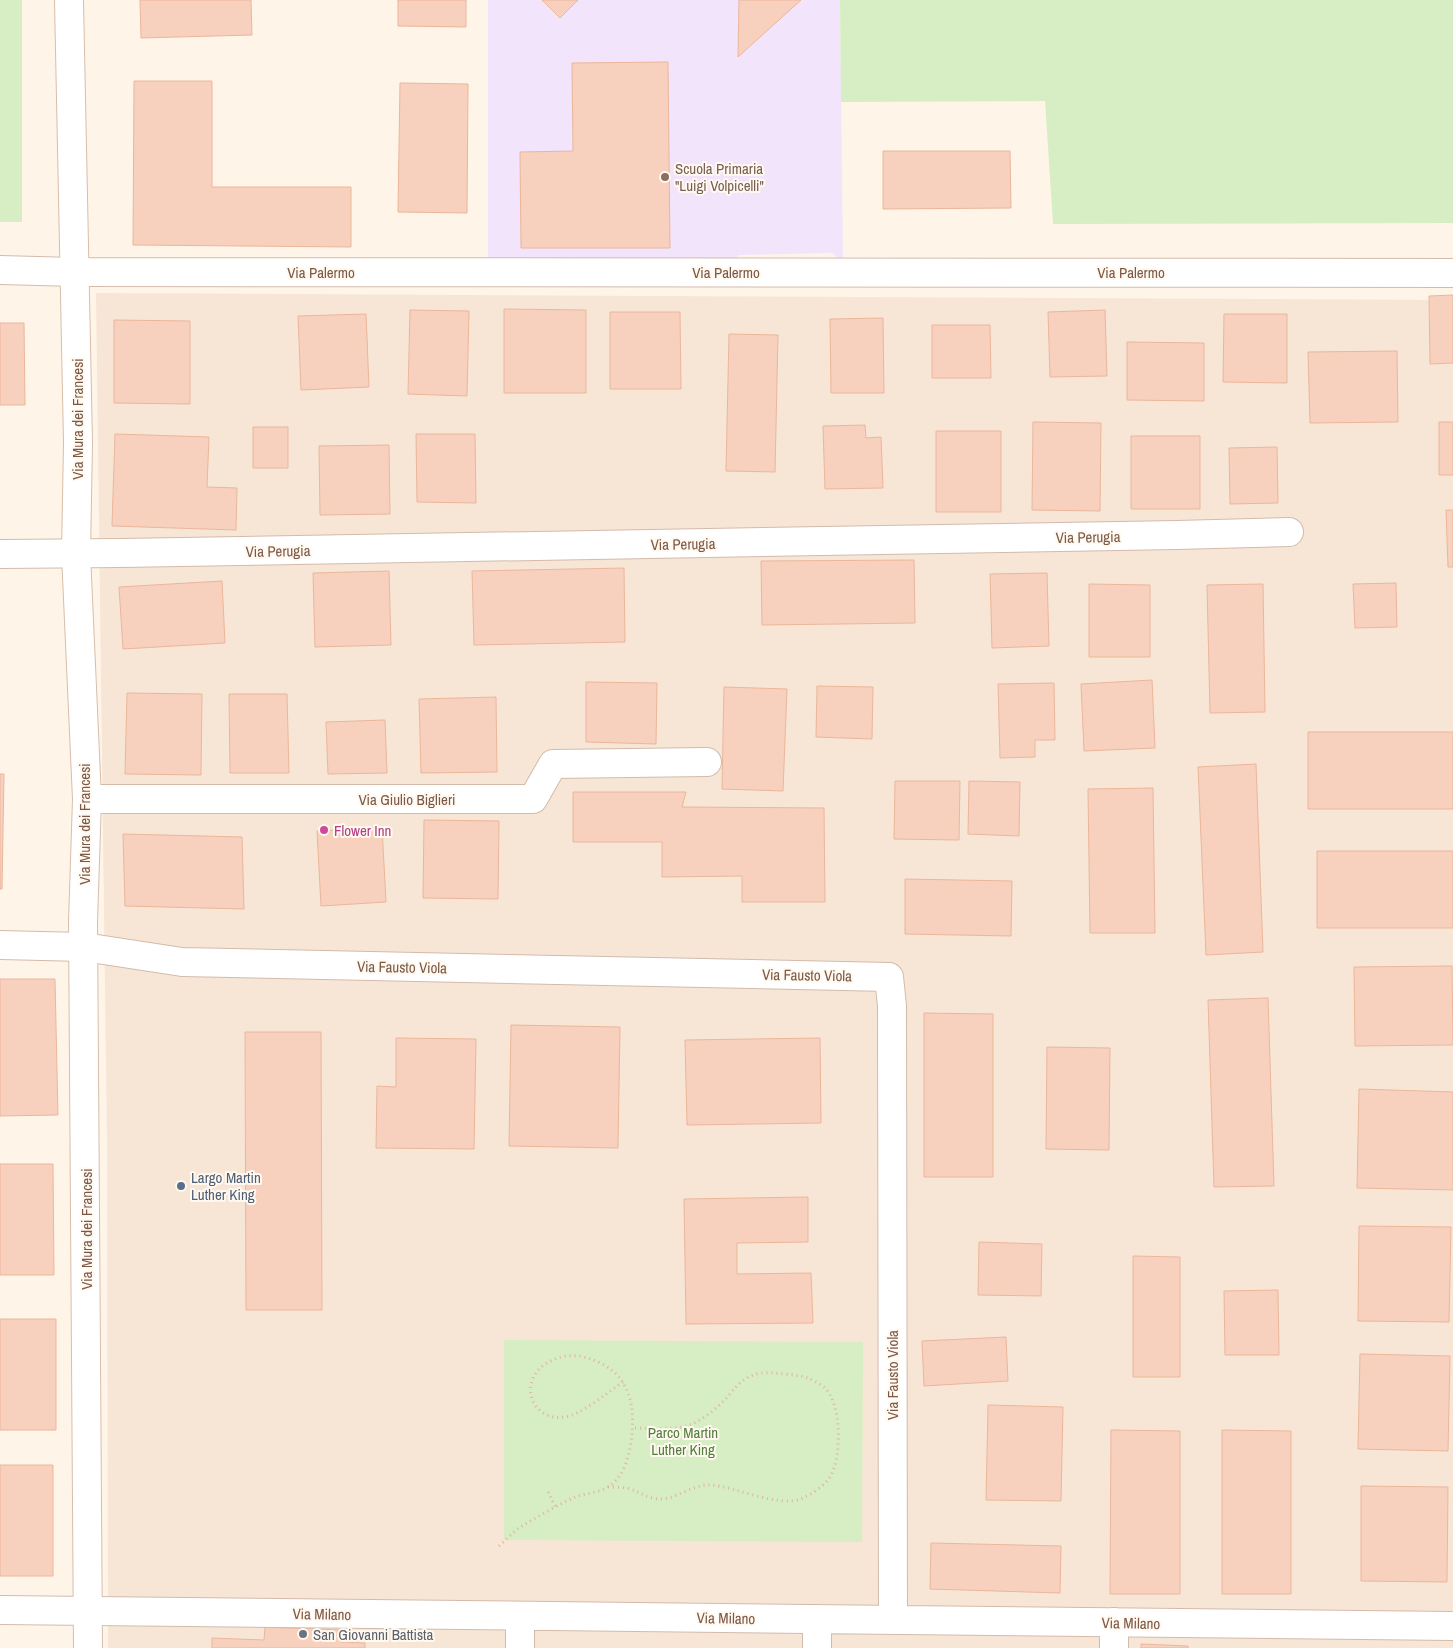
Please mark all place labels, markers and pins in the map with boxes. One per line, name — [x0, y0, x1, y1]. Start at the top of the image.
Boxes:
place label: Scuola Primaria "Luigi Volpicelli" — [675, 158, 764, 196]
marker: Scuola Primaria "Luigi Volpicelli" — [659, 171, 671, 183]
place label: Flower Inn — [334, 820, 391, 841]
marker: Flower Inn — [318, 824, 330, 836]
place label: Largo Martin Luther King — [191, 1167, 261, 1205]
marker: Largo Martin Luther King — [175, 1180, 187, 1192]
place label: San Giovanni Battista — [313, 1624, 434, 1645]
marker: San Giovanni Battista — [297, 1628, 309, 1640]

